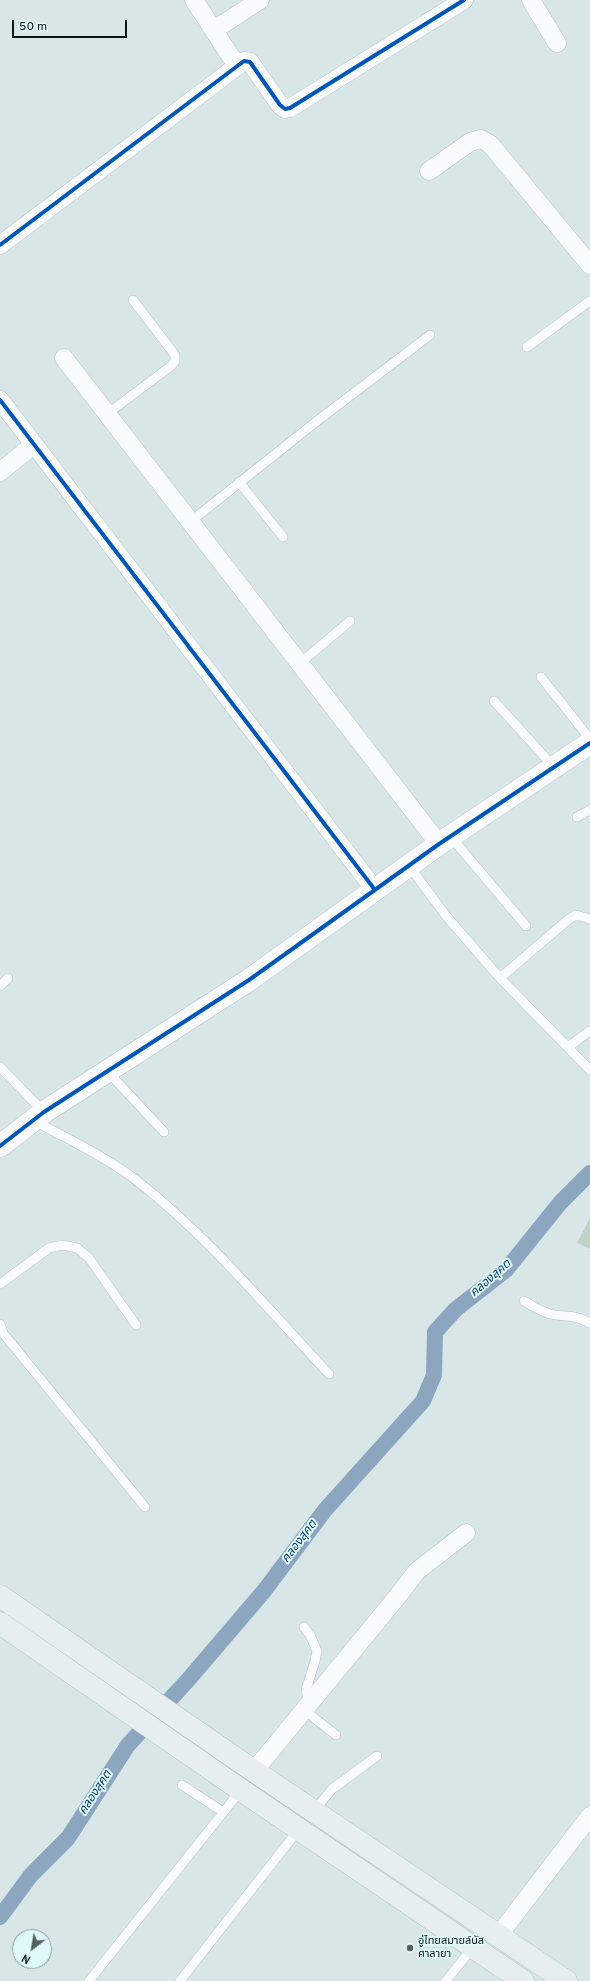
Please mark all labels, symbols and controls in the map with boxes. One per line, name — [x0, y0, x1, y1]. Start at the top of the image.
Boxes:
scale bar — [14, 12, 129, 38]
text: 50 m — [19, 19, 47, 35]
water label: คลองสุคต — [468, 1257, 514, 1301]
water label: คลองสุคต — [279, 1518, 321, 1566]
water label: คลองสุคต — [77, 1768, 115, 1818]
north arrow — [12, 1929, 52, 1969]
place label: อู่ไทยสมายล์บัส ศาลายา — [418, 1935, 484, 1961]
marker: อู่ไทยสมายล์บัส ศาลายา — [405, 1943, 415, 1953]
text: N — [19, 1950, 33, 1966]

